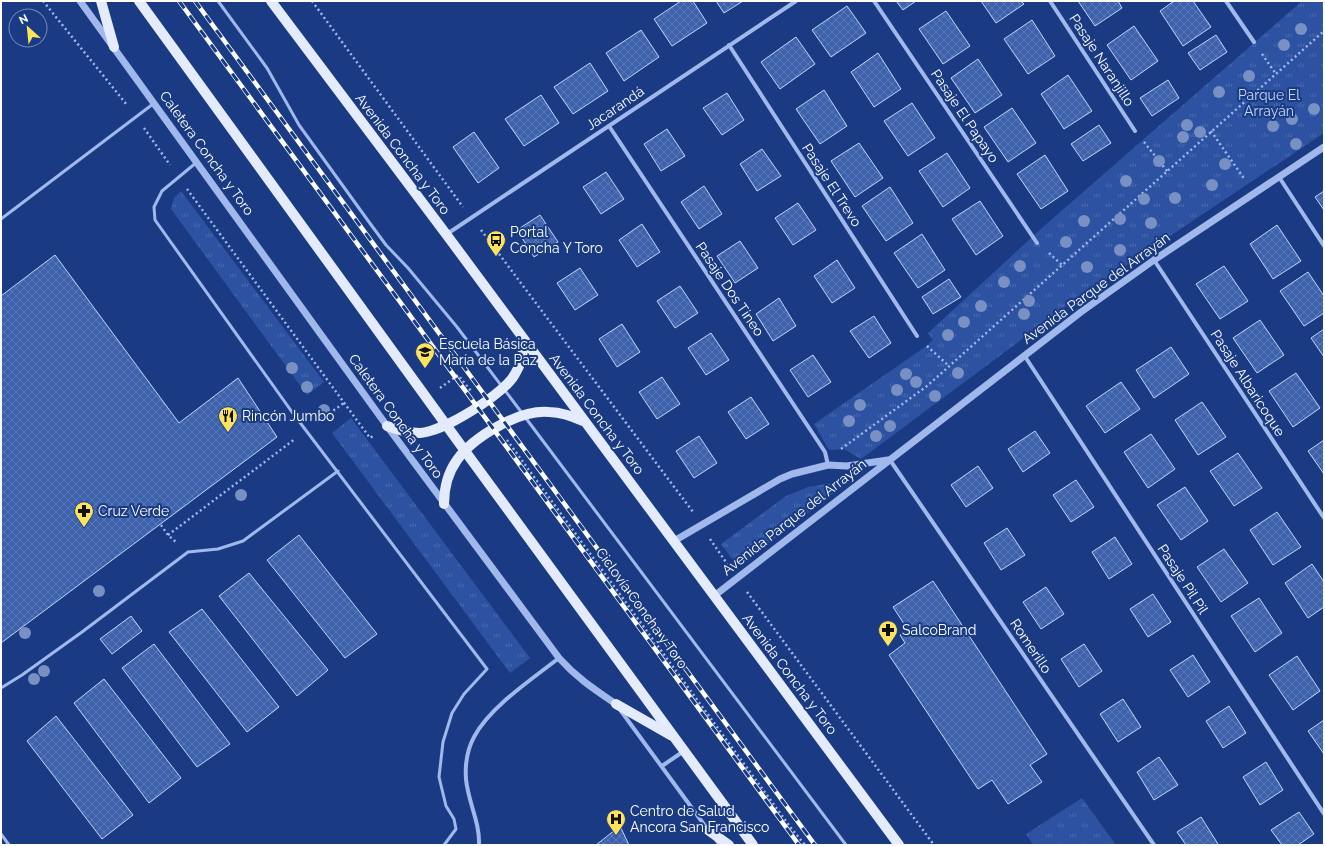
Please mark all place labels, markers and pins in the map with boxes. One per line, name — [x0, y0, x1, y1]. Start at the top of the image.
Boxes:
place label: Portal Concha Y Toro — [510, 224, 603, 256]
bus stop icon: Portal Concha Y Toro — [485, 229, 507, 257]
place label: Escuela Básica María de la Paz — [439, 336, 537, 368]
school or university icon: Escuela Básica María de la Paz — [414, 341, 436, 369]
restaurant icon: Rincón Jumbo — [217, 405, 239, 433]
place label: Rincón Jumbo — [242, 408, 334, 424]
pharmacy icon: Cruz Verde — [73, 500, 95, 528]
place label: Cruz Verde — [98, 503, 169, 519]
pharmacy icon: SalcoBrand — [877, 619, 899, 647]
place label: SalcoBrand — [902, 622, 976, 638]
place label: Centro de Salud Ancora San Francisco — [630, 803, 769, 835]
hospital icon: Centro de Salud Ancora San Francisco — [605, 808, 627, 836]

